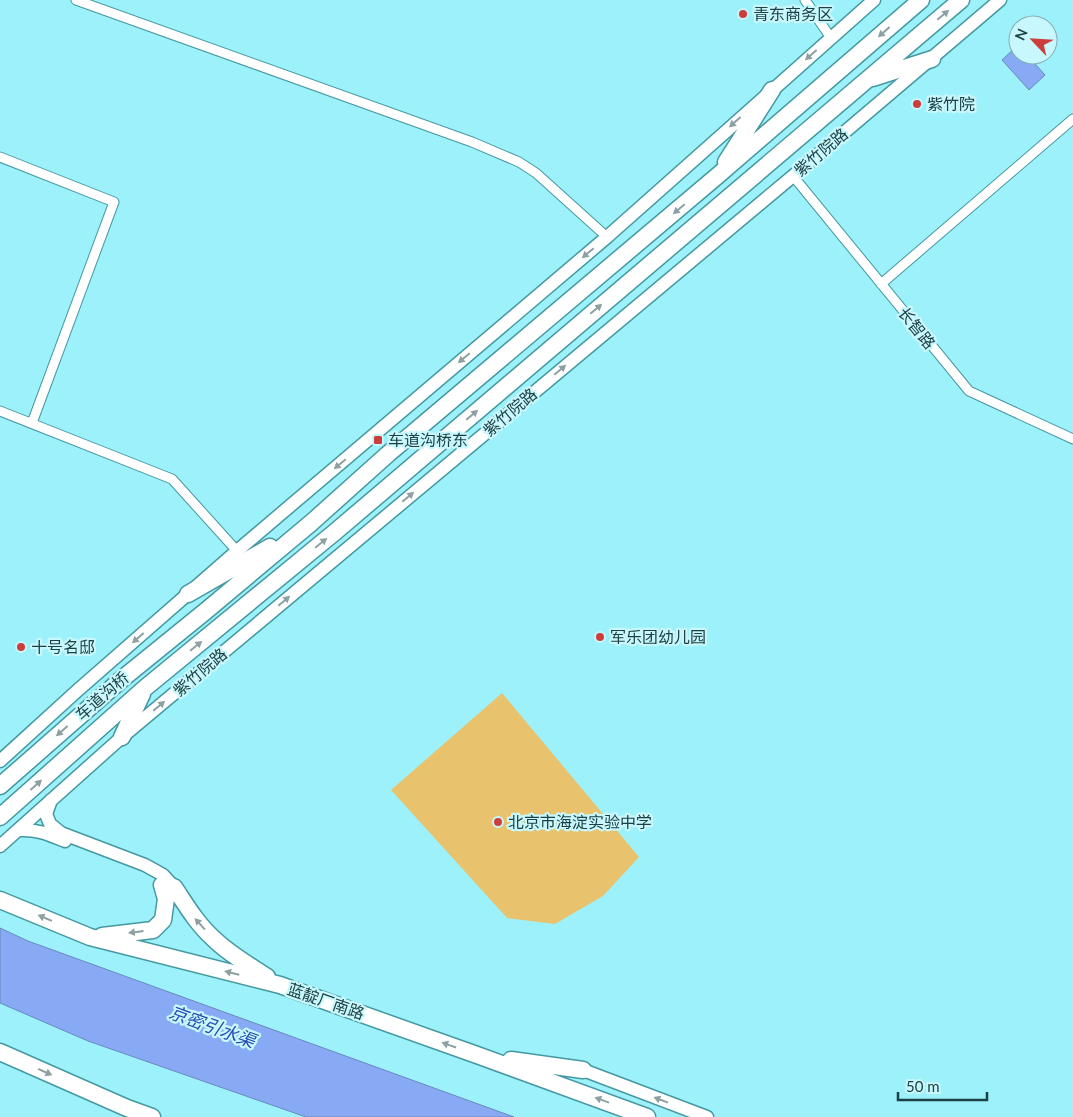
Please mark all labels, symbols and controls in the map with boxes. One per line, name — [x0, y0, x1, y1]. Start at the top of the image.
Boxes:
place label: 青东商务区 — [753, 4, 833, 23]
marker: 青东商务区 — [737, 8, 749, 20]
one-way arrow — [937, 9, 950, 20]
north arrow — [1008, 15, 1058, 65]
one-way arrow — [879, 26, 891, 38]
text: N — [1011, 26, 1031, 43]
one-way arrow — [806, 49, 818, 61]
place label: 紫竹院 — [927, 94, 975, 113]
marker: 紫竹院 — [911, 98, 923, 110]
one-way arrow — [730, 116, 742, 128]
street label: 紫竹院路 — [790, 124, 851, 179]
one-way arrow — [673, 203, 685, 214]
one-way arrow — [582, 247, 594, 259]
street label: 长智路 — [895, 303, 940, 352]
one-way arrow — [589, 304, 602, 315]
one-way arrow — [457, 353, 470, 364]
one-way arrow — [553, 365, 566, 376]
street label: 紫竹院路 — [479, 384, 540, 439]
one-way arrow — [465, 409, 478, 420]
place label: 车道沟桥东 — [388, 430, 468, 449]
marker: 车道沟桥东 — [372, 434, 384, 446]
one-way arrow — [334, 458, 347, 469]
one-way arrow — [402, 492, 415, 503]
one-way arrow — [315, 537, 328, 548]
one-way arrow — [277, 596, 290, 607]
place label: 军乐团幼儿园 — [610, 627, 706, 646]
marker: 军乐团幼儿园 — [594, 631, 606, 643]
one-way arrow — [132, 632, 145, 643]
place label: 十号名邸 — [31, 637, 95, 656]
one-way arrow — [189, 640, 202, 651]
marker: 十号名邸 — [15, 641, 27, 653]
street label: 紫竹院路 — [169, 644, 230, 699]
street label: 车道沟桥 — [71, 667, 132, 724]
one-way arrow — [152, 700, 165, 711]
one-way arrow — [55, 726, 68, 737]
one-way arrow — [30, 779, 43, 790]
place label: 北京市海淀实验中学 — [508, 812, 652, 831]
marker: 北京市海淀实验中学 — [492, 816, 504, 828]
one-way arrow — [38, 914, 52, 922]
one-way arrow — [194, 918, 206, 930]
one-way arrow — [128, 929, 144, 937]
one-way arrow — [225, 969, 240, 977]
street label: 蓝靛厂南路 — [285, 979, 367, 1023]
water label: 京密引水渠 — [166, 1000, 261, 1053]
one-way arrow — [441, 1041, 456, 1049]
one-way arrow — [38, 1068, 52, 1076]
scale bar — [898, 1070, 987, 1102]
text: 50 m — [906, 1077, 940, 1095]
one-way arrow — [594, 1096, 609, 1103]
one-way arrow — [653, 1096, 668, 1104]

